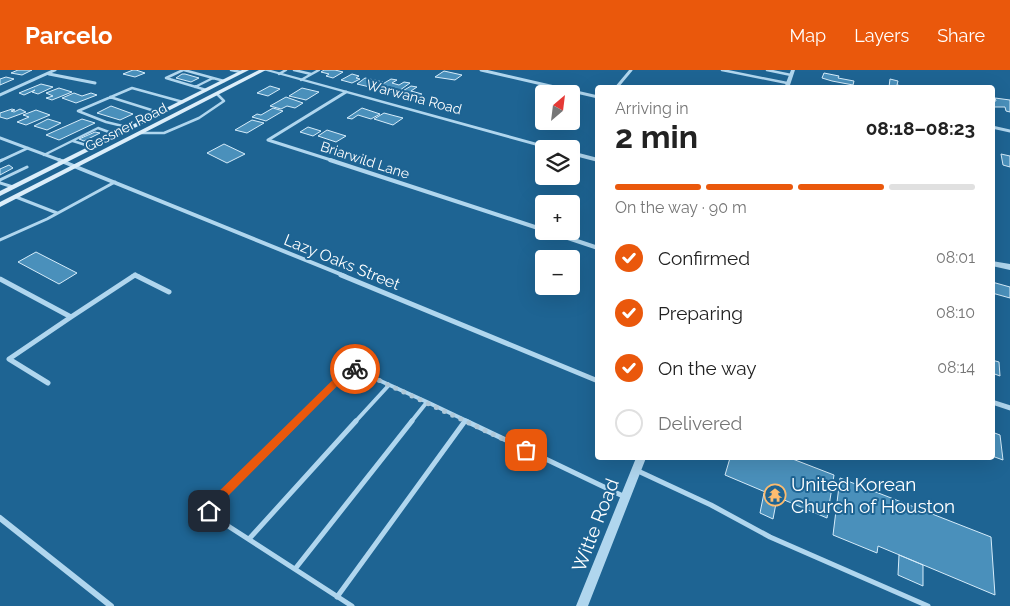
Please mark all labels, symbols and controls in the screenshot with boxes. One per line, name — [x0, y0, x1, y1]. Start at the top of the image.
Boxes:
text: Parcelo — [25, 21, 113, 50]
text: Map — [790, 25, 826, 46]
text: Layers — [854, 25, 909, 46]
text: Share — [937, 25, 985, 46]
street label: Warwana Road — [364, 77, 464, 117]
north arrow — [535, 85, 580, 130]
map controls — [535, 85, 580, 295]
street label: Gessner Road — [82, 99, 170, 155]
text: Arriving in — [615, 99, 689, 118]
text: 08:18–08:23 — [866, 117, 975, 139]
text: 2 min — [615, 118, 698, 155]
street label: Briarwild Lane — [319, 138, 411, 182]
button: layers — [535, 140, 580, 185]
button: + — [535, 195, 580, 240]
text: On the way · 90 m — [615, 198, 747, 217]
street label: Lazy Oaks Street — [281, 230, 403, 294]
icon: check — [615, 244, 643, 272]
text: Confirmed — [658, 247, 750, 269]
text: 08:01 — [936, 248, 975, 267]
button: − — [535, 250, 580, 295]
icon: check — [615, 299, 643, 327]
text: Preparing — [658, 302, 743, 324]
text: 08:10 — [936, 303, 975, 322]
courier — [330, 344, 380, 394]
icon: check — [615, 354, 643, 382]
icon: bike — [341, 355, 369, 383]
text: On the way — [658, 357, 757, 379]
text: 08:14 — [937, 358, 975, 377]
text: Delivered — [658, 412, 742, 434]
pin — [505, 429, 547, 471]
icon: bag — [512, 436, 540, 464]
place label: United Korean Church of Houston — [791, 473, 955, 517]
street label: Witte Road — [567, 475, 623, 575]
temple icon: United Korean Church of Houston — [763, 483, 787, 507]
pin — [188, 490, 230, 532]
icon: home — [195, 497, 223, 525]

